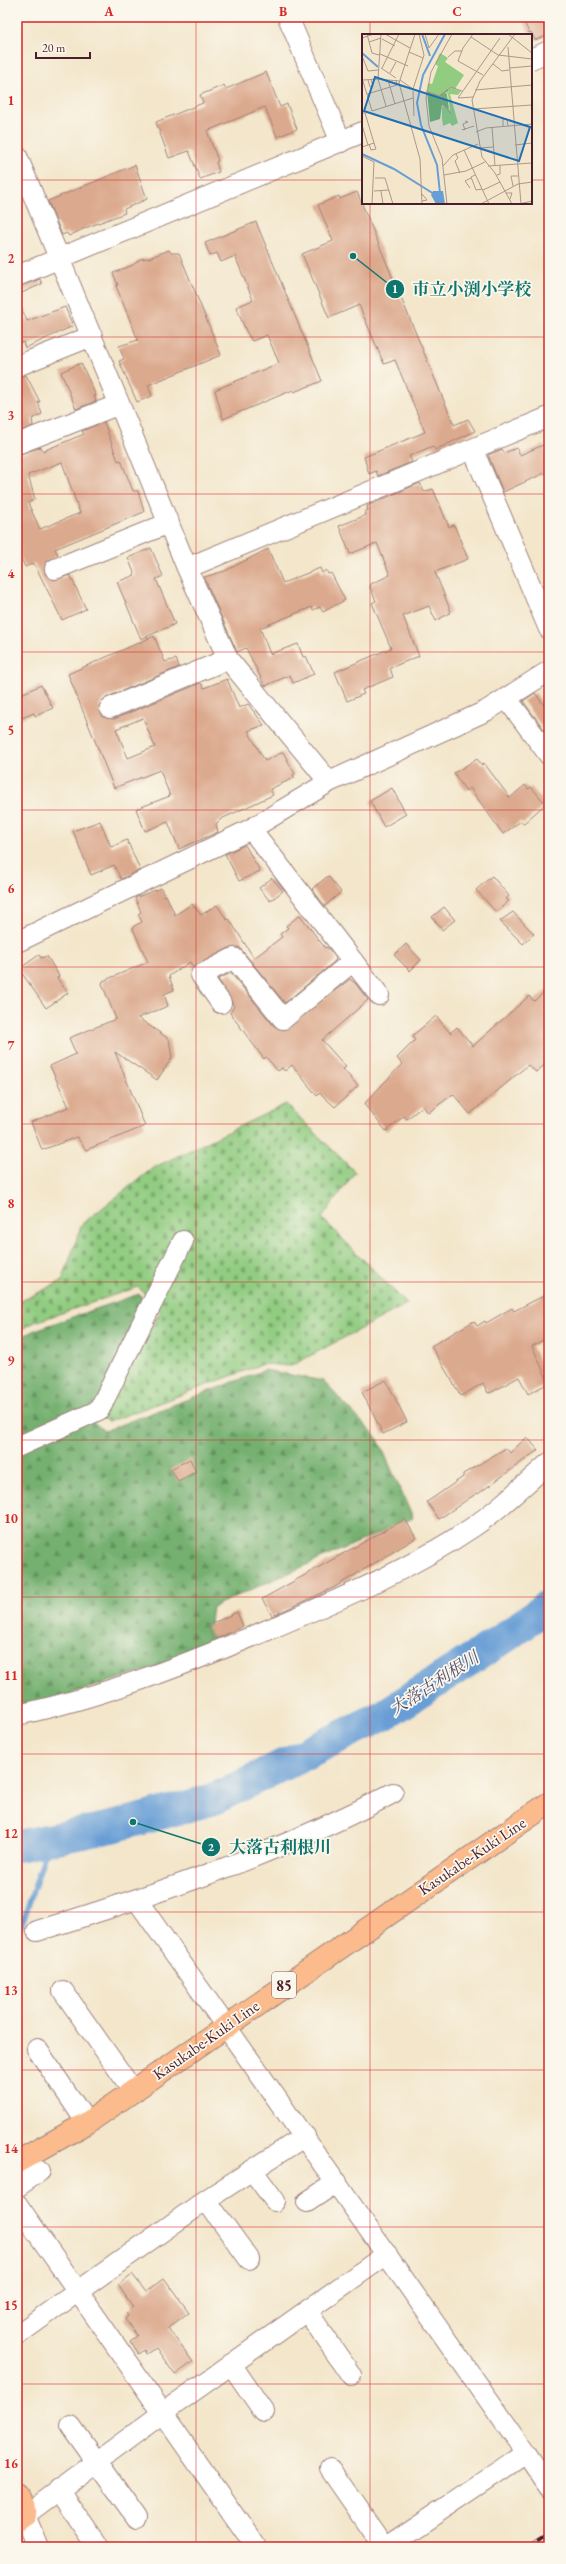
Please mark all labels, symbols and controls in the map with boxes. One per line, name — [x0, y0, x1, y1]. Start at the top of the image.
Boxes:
text: A — [103, 3, 114, 20]
text: B — [279, 3, 287, 20]
text: C — [452, 3, 462, 20]
scale bar — [36, 34, 90, 60]
inset map — [362, 34, 532, 204]
text: 20 m — [42, 40, 66, 56]
text: 1 — [8, 92, 15, 109]
text: 2 — [8, 250, 15, 267]
callout: 市立小渕小学校 — [385, 274, 540, 303]
text: 市立小渕小学校 — [413, 278, 532, 300]
text: 1 — [392, 281, 398, 297]
text: 3 — [8, 407, 15, 424]
text: 4 — [8, 565, 15, 582]
text: 5 — [8, 722, 14, 739]
text: 6 — [8, 880, 15, 897]
text: 7 — [8, 1037, 15, 1054]
text: 8 — [8, 1195, 15, 1212]
text: 9 — [8, 1352, 15, 1369]
text: 10 — [4, 1510, 18, 1527]
water label: 大落古利根川 — [385, 1645, 484, 1720]
text: 11 — [4, 1667, 18, 1684]
street label: Kasukabe-Kuki Line — [414, 1812, 530, 1900]
text: 12 — [4, 1825, 18, 1842]
callout: 大落古利根川 — [201, 1832, 339, 1861]
text: 大落古利根川 — [229, 1836, 331, 1858]
text: 2 — [208, 1839, 215, 1855]
road number: 85 — [272, 1972, 296, 1998]
text: 13 — [4, 1982, 18, 1999]
street label: Kasukabe-Kuki Line — [149, 1995, 263, 2085]
text: 14 — [4, 2140, 18, 2157]
text: 15 — [4, 2297, 18, 2314]
text: 16 — [4, 2455, 18, 2472]

